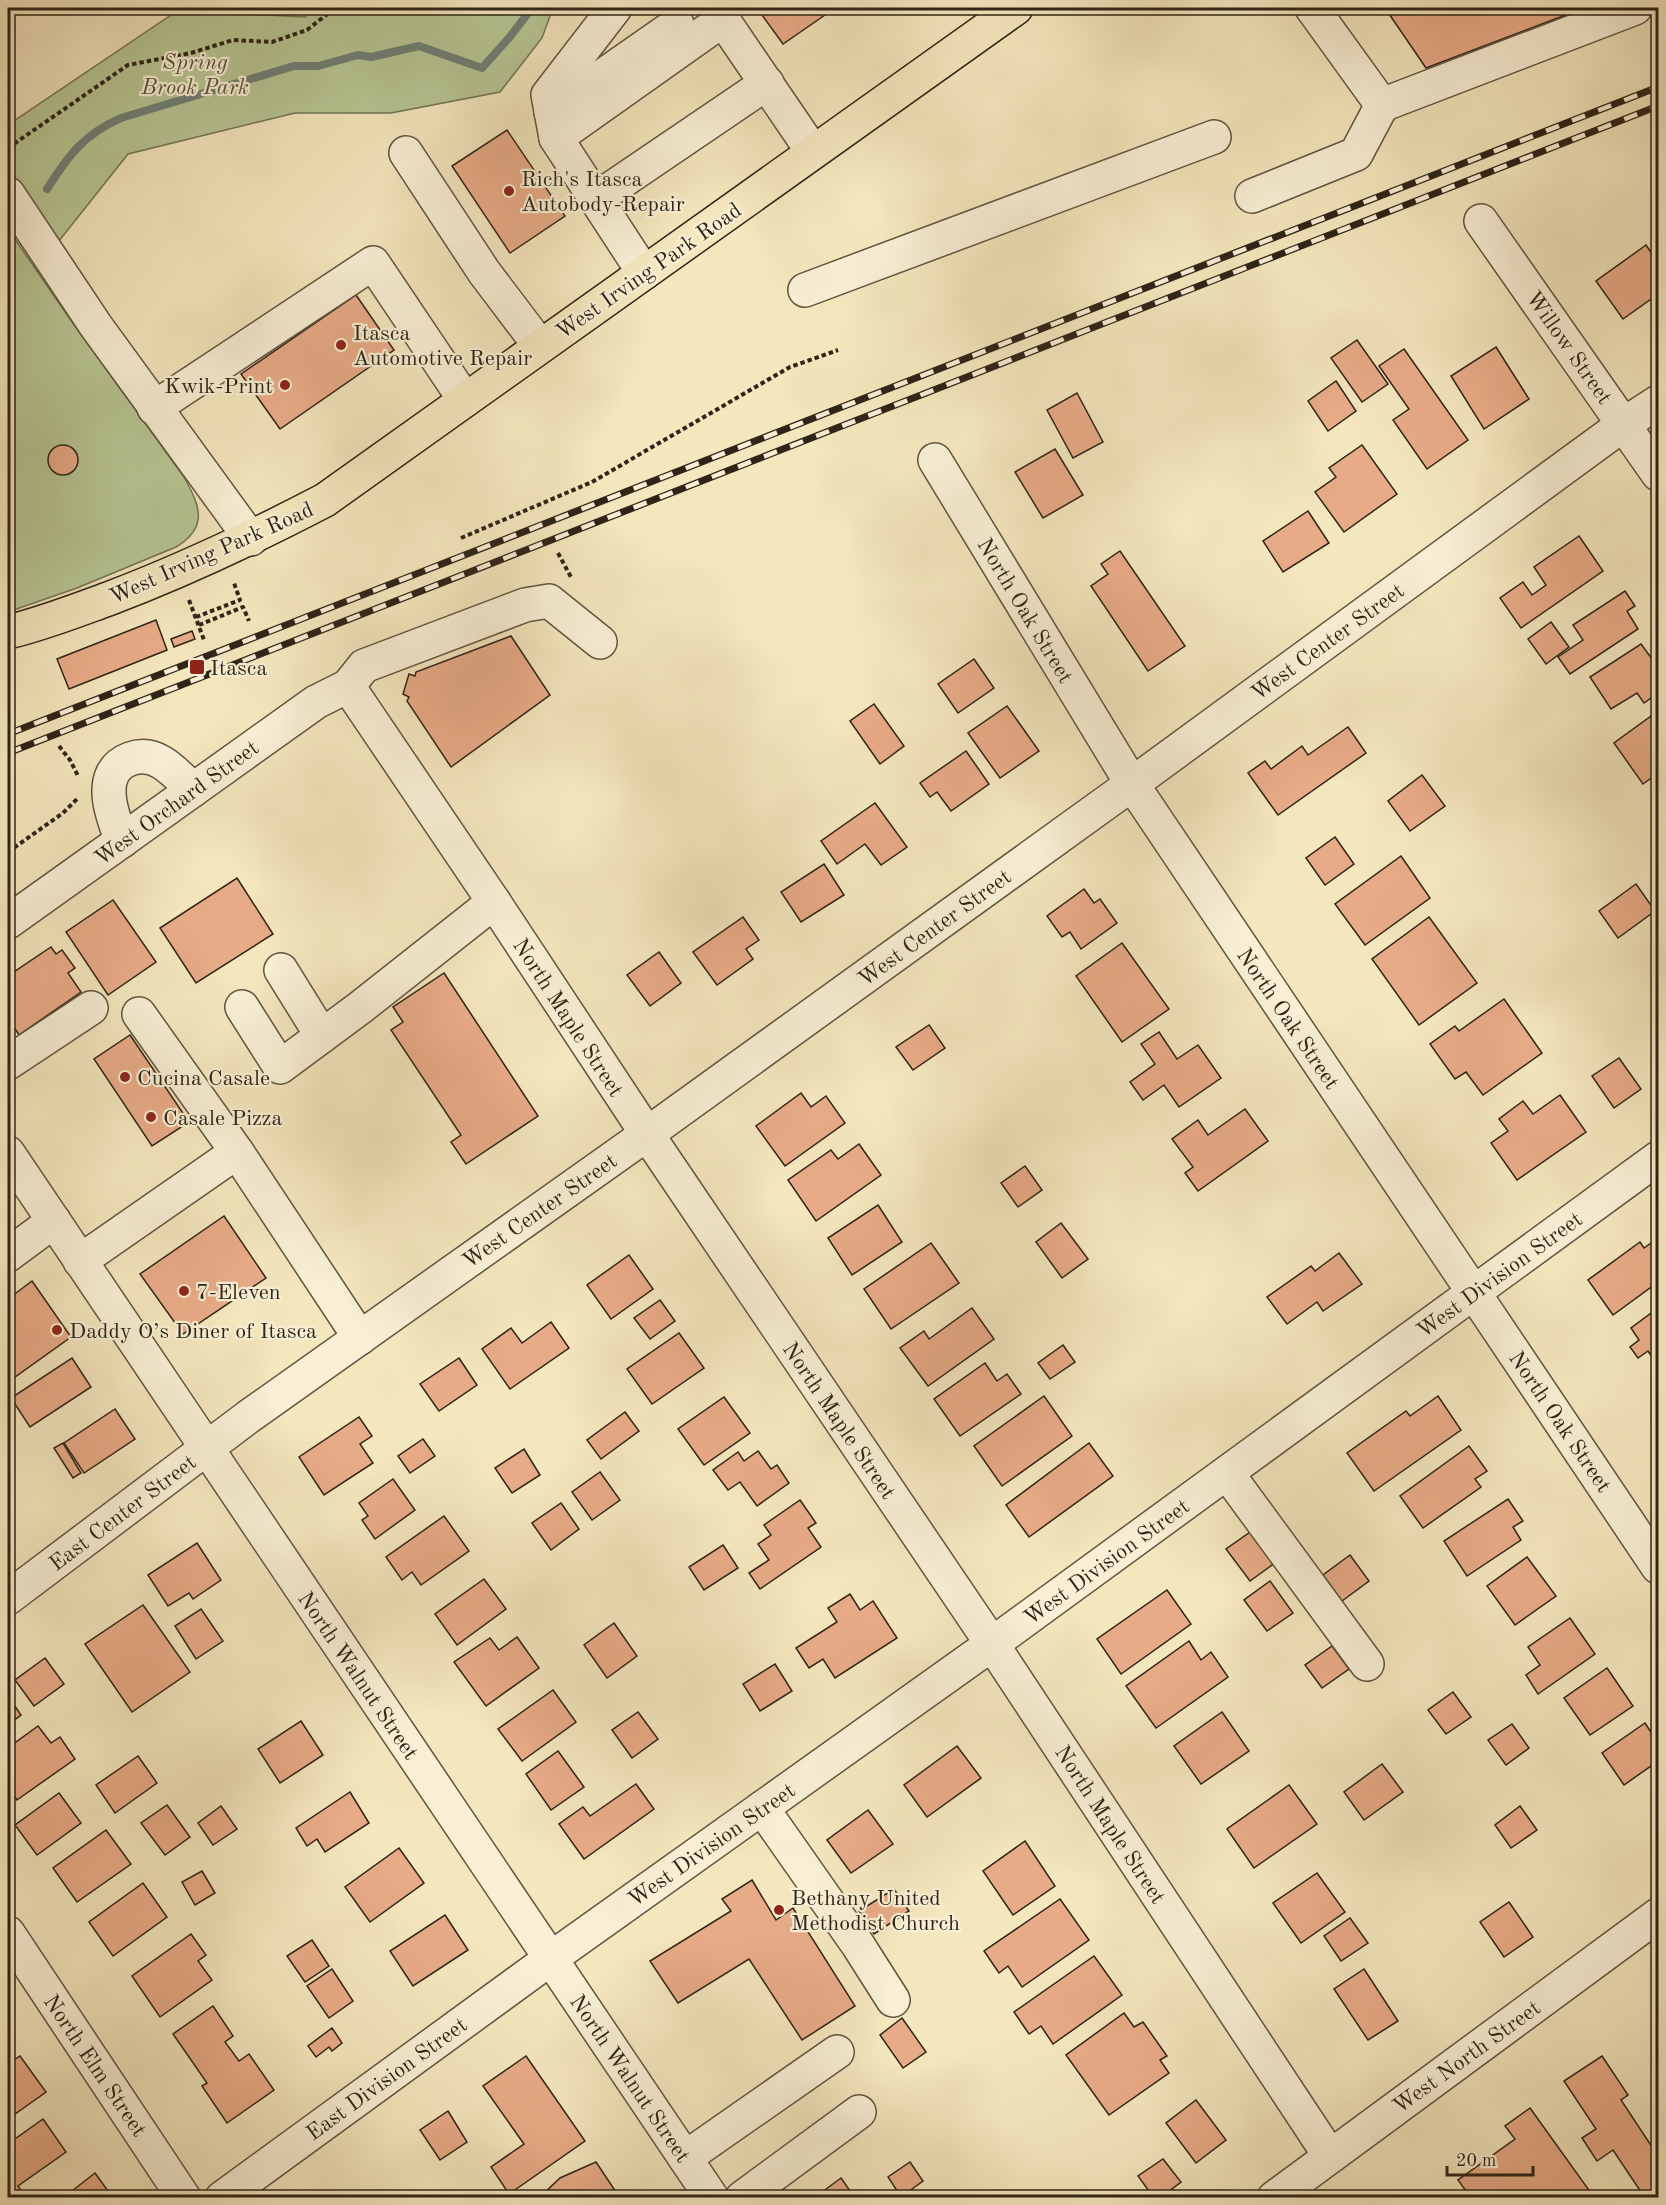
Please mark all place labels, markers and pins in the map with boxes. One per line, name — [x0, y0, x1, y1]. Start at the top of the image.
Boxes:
place label: Rich's Itasca Autobody-Repair — [521, 169, 685, 216]
marker: Rich's Itasca Autobody-Repair — [502, 184, 516, 198]
place label: Itasca Automotive Repair — [353, 323, 532, 370]
marker: Itasca Automotive Repair — [334, 338, 348, 352]
place label: Kwik-Print — [164, 376, 273, 398]
marker: Kwik-Print — [278, 378, 292, 392]
marker: Itasca — [188, 658, 206, 676]
place label: Itasca — [210, 658, 267, 680]
place label: Cucina Casale — [137, 1068, 270, 1090]
marker: Cucina Casale — [118, 1070, 132, 1084]
place label: Casale Pizza — [163, 1108, 283, 1130]
marker: Casale Pizza — [144, 1110, 158, 1124]
place label: 7-Eleven — [196, 1282, 281, 1304]
marker: 7-Eleven — [177, 1284, 191, 1298]
place label: Daddy O’s Diner of Itasca — [69, 1321, 317, 1343]
marker: Daddy O’s Diner of Itasca — [50, 1323, 64, 1337]
place label: Bethany United Methodist Church — [791, 1888, 960, 1935]
marker: Bethany United Methodist Church — [772, 1903, 786, 1917]

